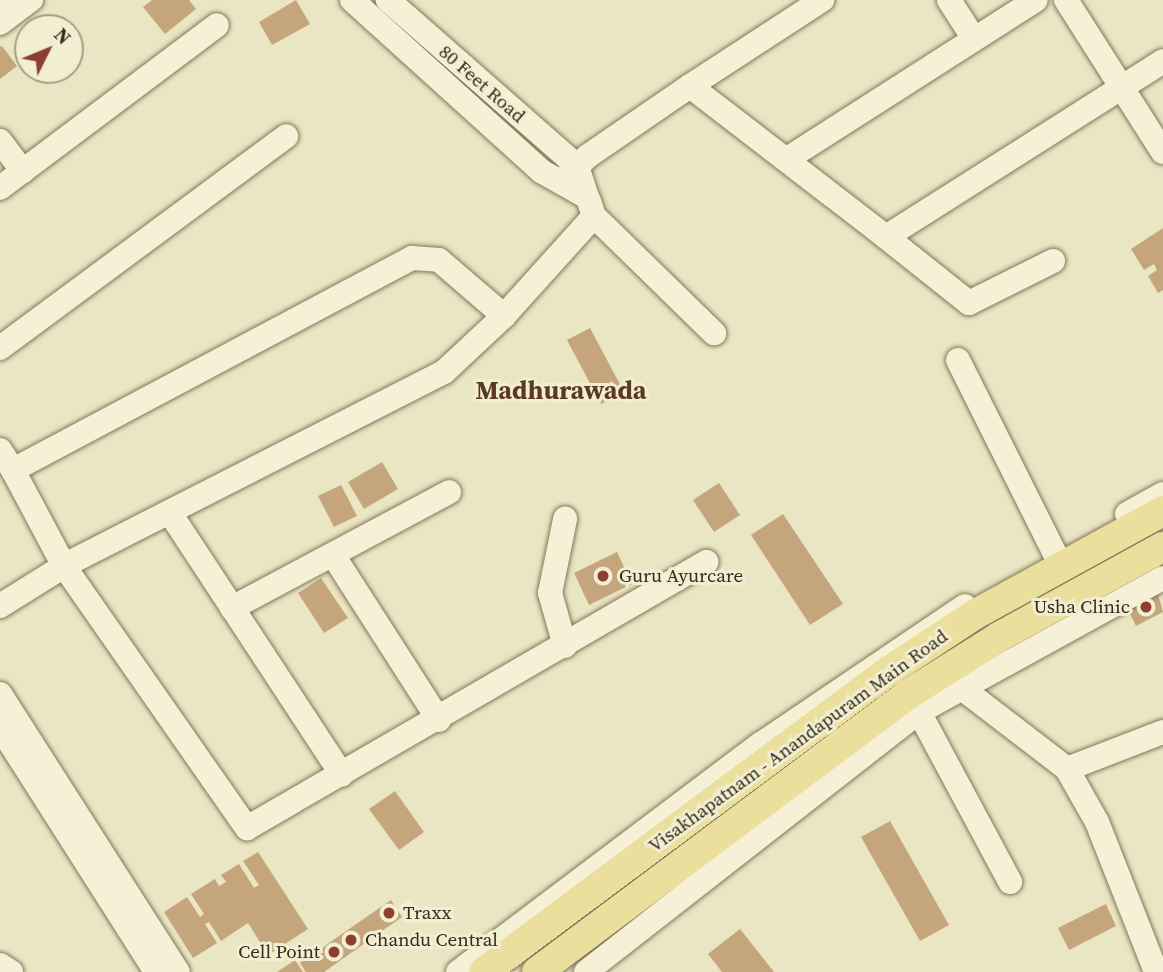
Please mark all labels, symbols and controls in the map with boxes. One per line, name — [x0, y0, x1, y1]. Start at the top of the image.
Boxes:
north arrow — [14, 14, 84, 84]
text: N — [49, 22, 77, 50]
street label: 80 Feet Road — [434, 40, 530, 128]
district label: Madhurawada — [475, 375, 647, 407]
place label: Guru Ayurcare — [619, 565, 743, 587]
marker: Guru Ayurcare — [593, 566, 613, 586]
place label: Usha Clinic — [1034, 596, 1130, 618]
marker: Usha Clinic — [1136, 597, 1156, 617]
street label: Visakhapatnam - Anandapuram Main Road — [644, 625, 952, 857]
place label: Traxx — [403, 902, 451, 924]
marker: Traxx — [381, 905, 397, 921]
place label: Chandu Central — [365, 929, 498, 951]
marker: Chandu Central — [343, 932, 359, 948]
place label: Cell Point — [238, 941, 320, 963]
marker: Cell Point — [326, 944, 342, 960]

